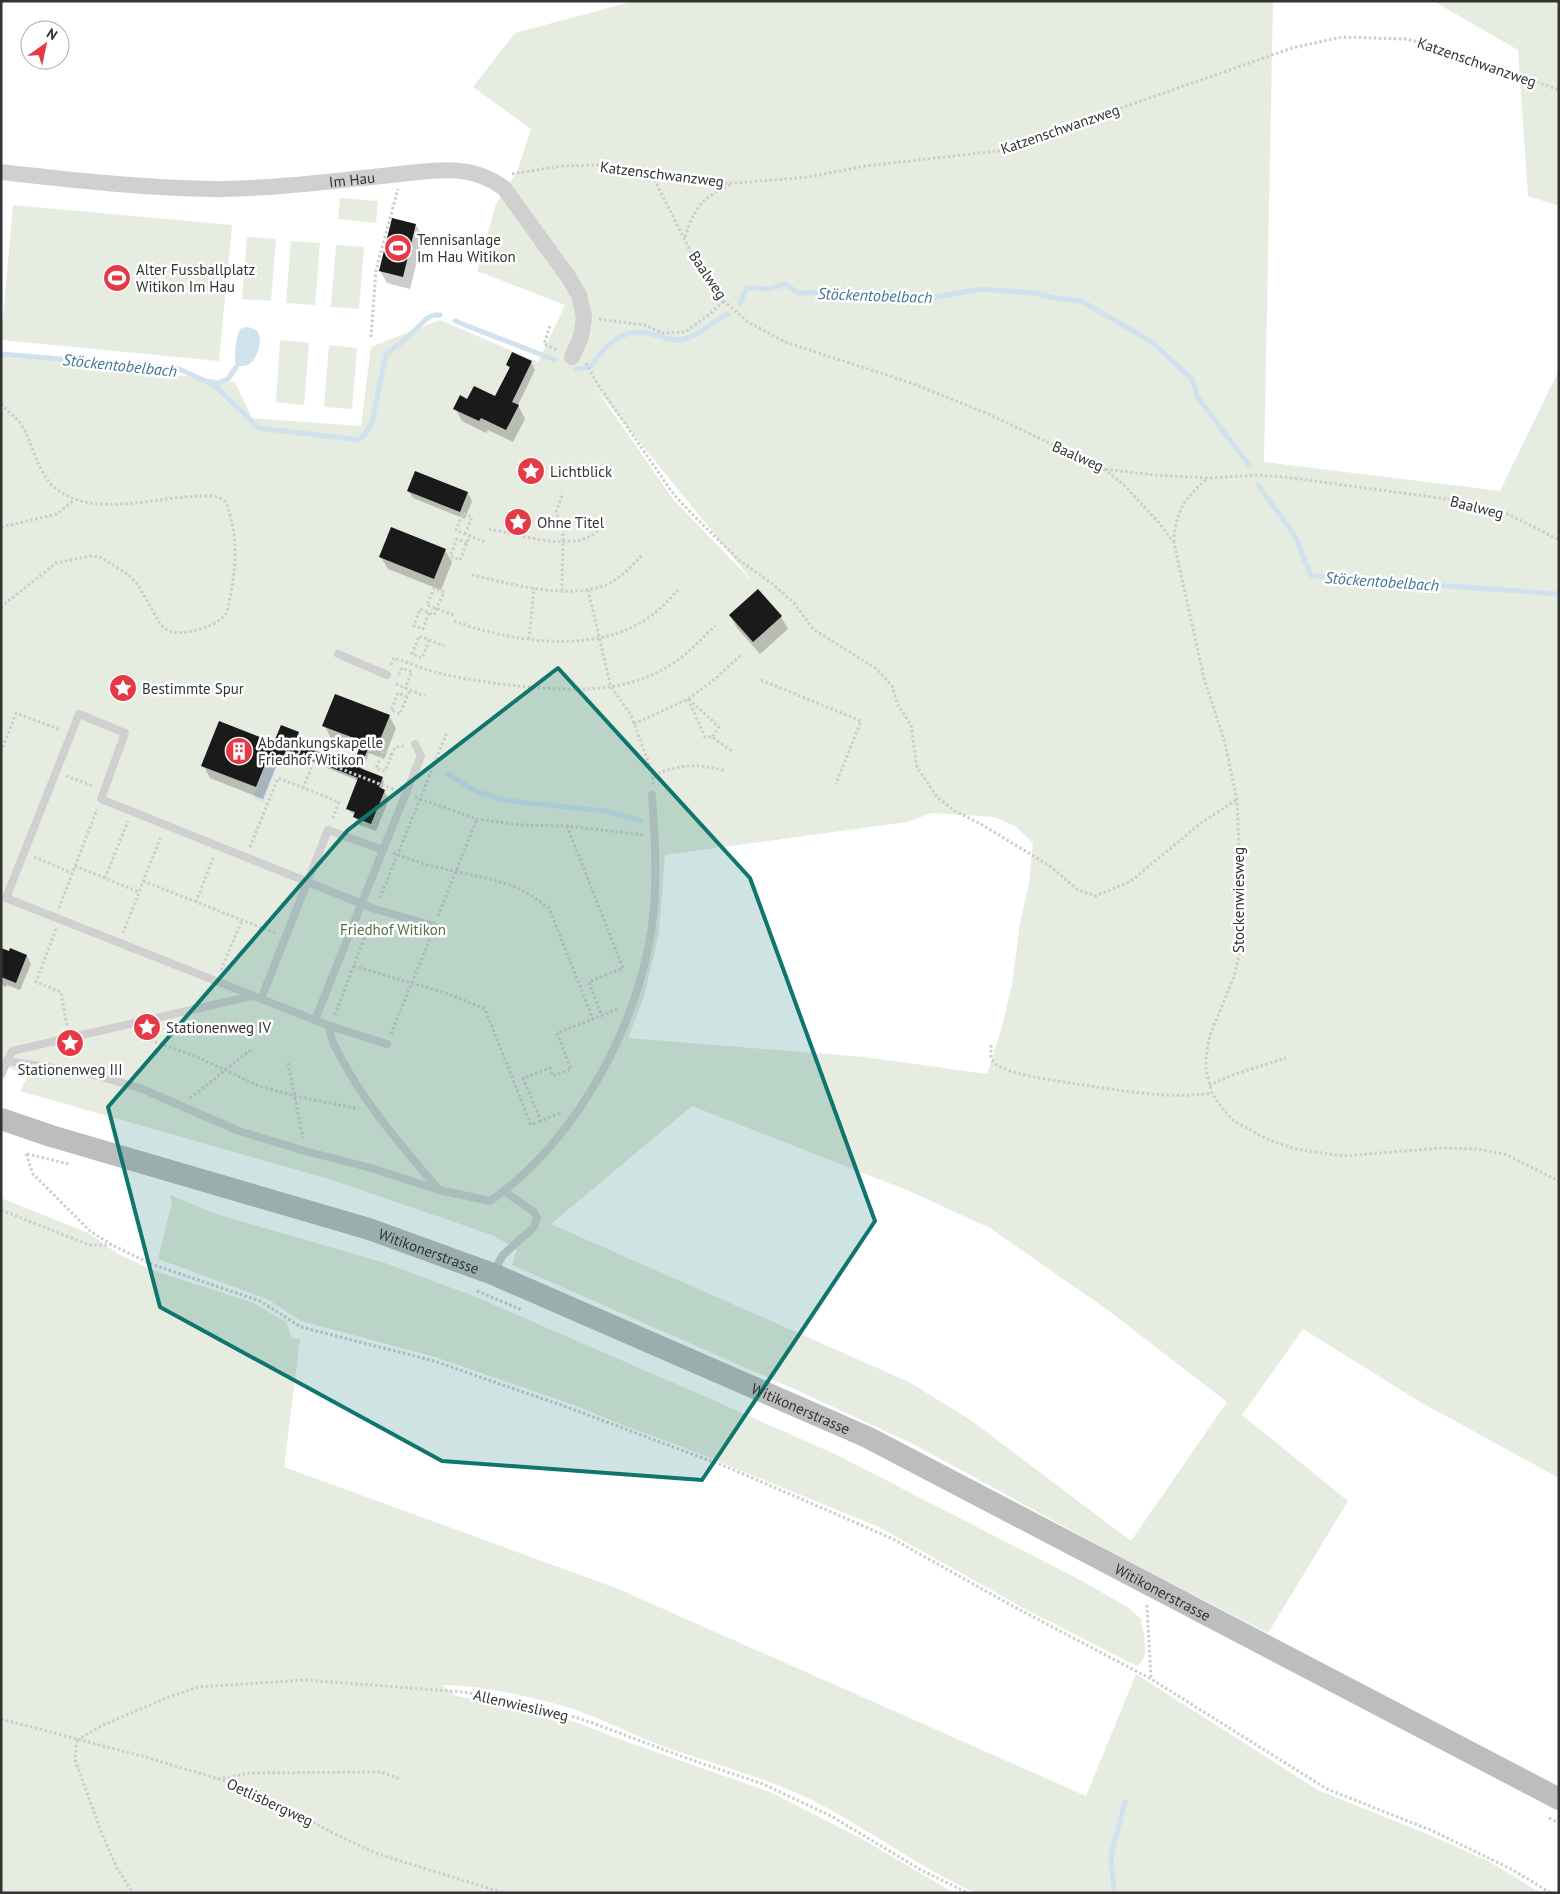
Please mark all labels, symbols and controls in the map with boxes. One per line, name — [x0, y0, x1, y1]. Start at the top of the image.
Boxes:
north arrow — [20, 20, 70, 70]
text: N — [43, 24, 61, 44]
street label: Katzenschwanzweg — [1415, 33, 1539, 91]
street label: Katzenschwanzweg — [998, 100, 1122, 158]
street label: Katzenschwanzweg — [599, 157, 725, 191]
street label: Im Hau — [328, 167, 376, 191]
place label: Tennisanlage Im Hau Witikon — [417, 230, 516, 266]
sports icon: Tennisanlage Im Hau Witikon — [383, 233, 413, 263]
street label: Baalweg — [685, 247, 731, 303]
place label: Alter Fussballplatz Witikon Im Hau — [136, 260, 255, 296]
sports icon: Alter Fussballplatz Witikon Im Hau — [102, 263, 132, 293]
water label: Stöckentobelbach — [817, 283, 933, 307]
water label: Stöckentobelbach — [62, 349, 178, 381]
street label: Baalweg — [1049, 436, 1107, 476]
place icon: Lichtblick — [516, 456, 546, 486]
place label: Lichtblick — [550, 462, 613, 481]
street label: Baalweg — [1448, 491, 1506, 523]
place icon: Ohne Titel — [503, 507, 533, 537]
place label: Ohne Titel — [537, 513, 605, 532]
water label: Stöckentobelbach — [1324, 567, 1440, 595]
place icon: Bestimmte Spur — [108, 673, 138, 703]
place label: Bestimmte Spur — [142, 679, 244, 698]
place label: Abdankungskapelle Friedhof Witikon — [258, 733, 383, 769]
building icon: Abdankungskapelle Friedhof Witikon — [224, 736, 254, 766]
street label: Stockenwiesweg — [1229, 847, 1248, 953]
park label: Friedhof Witikon — [340, 920, 446, 939]
place icon: Stationenweg IV — [132, 1012, 162, 1042]
place label: Stationenweg IV — [166, 1018, 271, 1037]
place icon: Stationenweg III — [55, 1028, 85, 1058]
place label: Stationenweg III — [17, 1060, 123, 1079]
street label: Witikonerstrasse — [376, 1224, 482, 1278]
street label: Witikonerstrasse — [749, 1378, 853, 1438]
street label: Witikonerstrasse — [1112, 1559, 1214, 1625]
street label: Allenwiesliweg — [472, 1685, 570, 1725]
street label: Oetlisbergweg — [224, 1774, 316, 1830]

